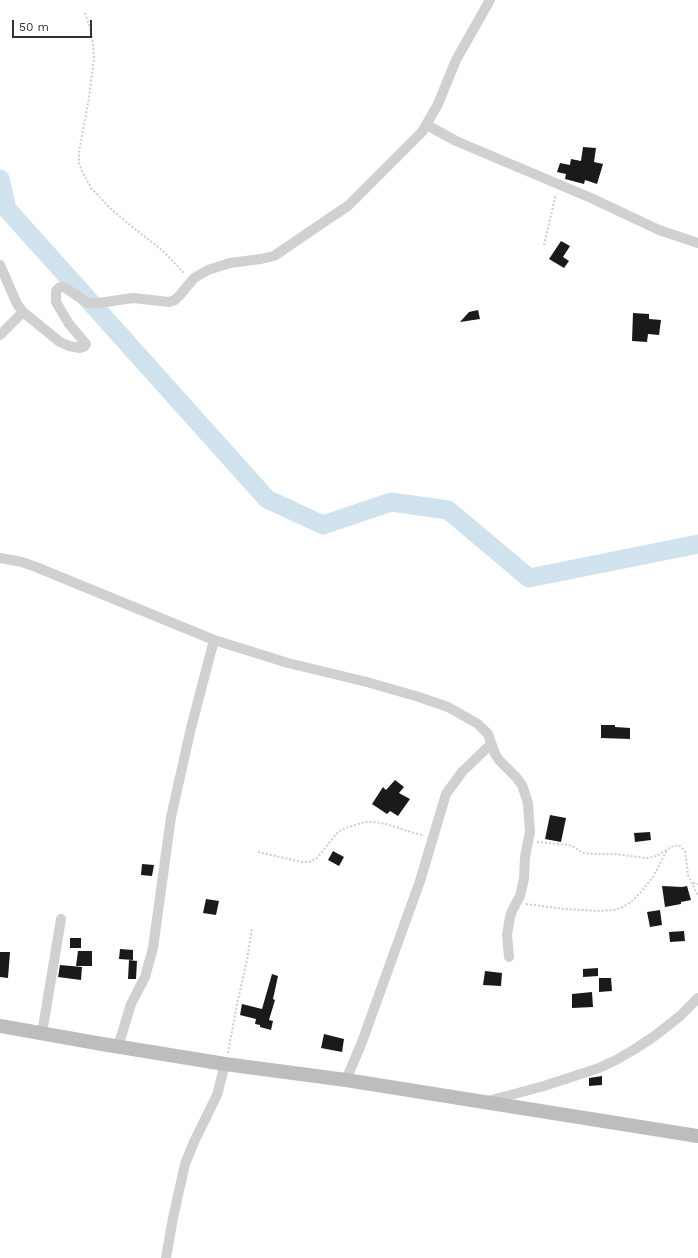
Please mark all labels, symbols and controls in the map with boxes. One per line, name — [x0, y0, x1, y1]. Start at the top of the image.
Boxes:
scale bar — [14, 12, 94, 38]
text: 50 m — [19, 20, 49, 34]

